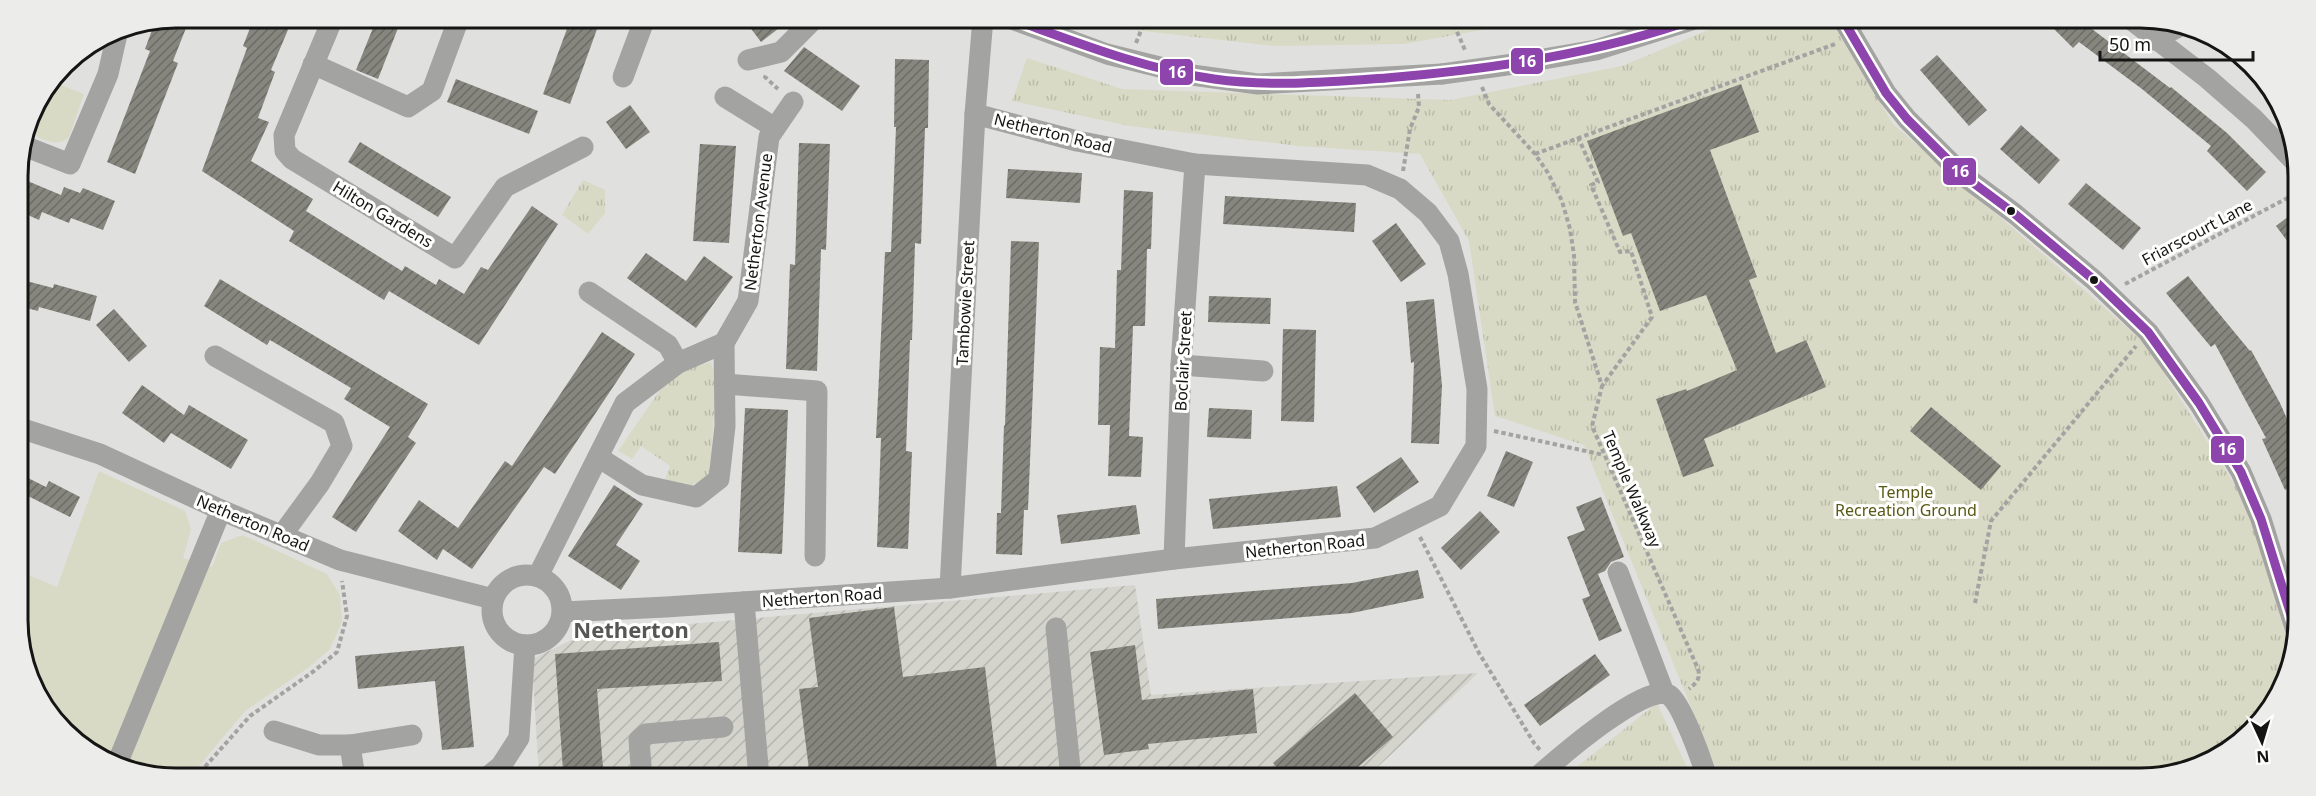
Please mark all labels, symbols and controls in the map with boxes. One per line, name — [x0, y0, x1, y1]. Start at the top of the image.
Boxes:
scale bar — [2100, 24, 2253, 62]
text: 50 m — [2109, 32, 2151, 56]
line badge: 16 — [1510, 47, 1544, 75]
text: 16 — [1518, 50, 1536, 72]
line badge: 16 — [1159, 58, 1194, 86]
text: 16 — [1168, 61, 1186, 83]
street label: Netherton Road — [992, 108, 1114, 158]
street label: Netherton Avenue — [739, 152, 777, 292]
line badge: 16 — [1942, 157, 1977, 186]
text: 16 — [1951, 160, 1969, 182]
street label: Hilton Gardens — [329, 175, 437, 253]
street label: Friarscourt Lane — [2138, 194, 2256, 270]
unlabelled marker — [2005, 205, 2017, 217]
street label: Tambowie Street — [951, 240, 979, 366]
unlabelled marker — [2088, 274, 2100, 286]
street label: Boclair Street — [1169, 310, 1197, 412]
street label: Temple Walkway — [1597, 427, 1667, 552]
line badge: 16 — [2210, 435, 2245, 464]
text: 16 — [2218, 438, 2236, 460]
park label: Temple Recreation Ground — [1835, 481, 1977, 521]
street label: Netherton Road — [193, 489, 313, 557]
street label: Netherton Road — [1244, 529, 1366, 563]
street label: Netherton Road — [761, 582, 883, 612]
district label: Netherton — [573, 614, 689, 644]
north arrow — [2232, 712, 2292, 772]
text: N — [2256, 746, 2270, 768]

